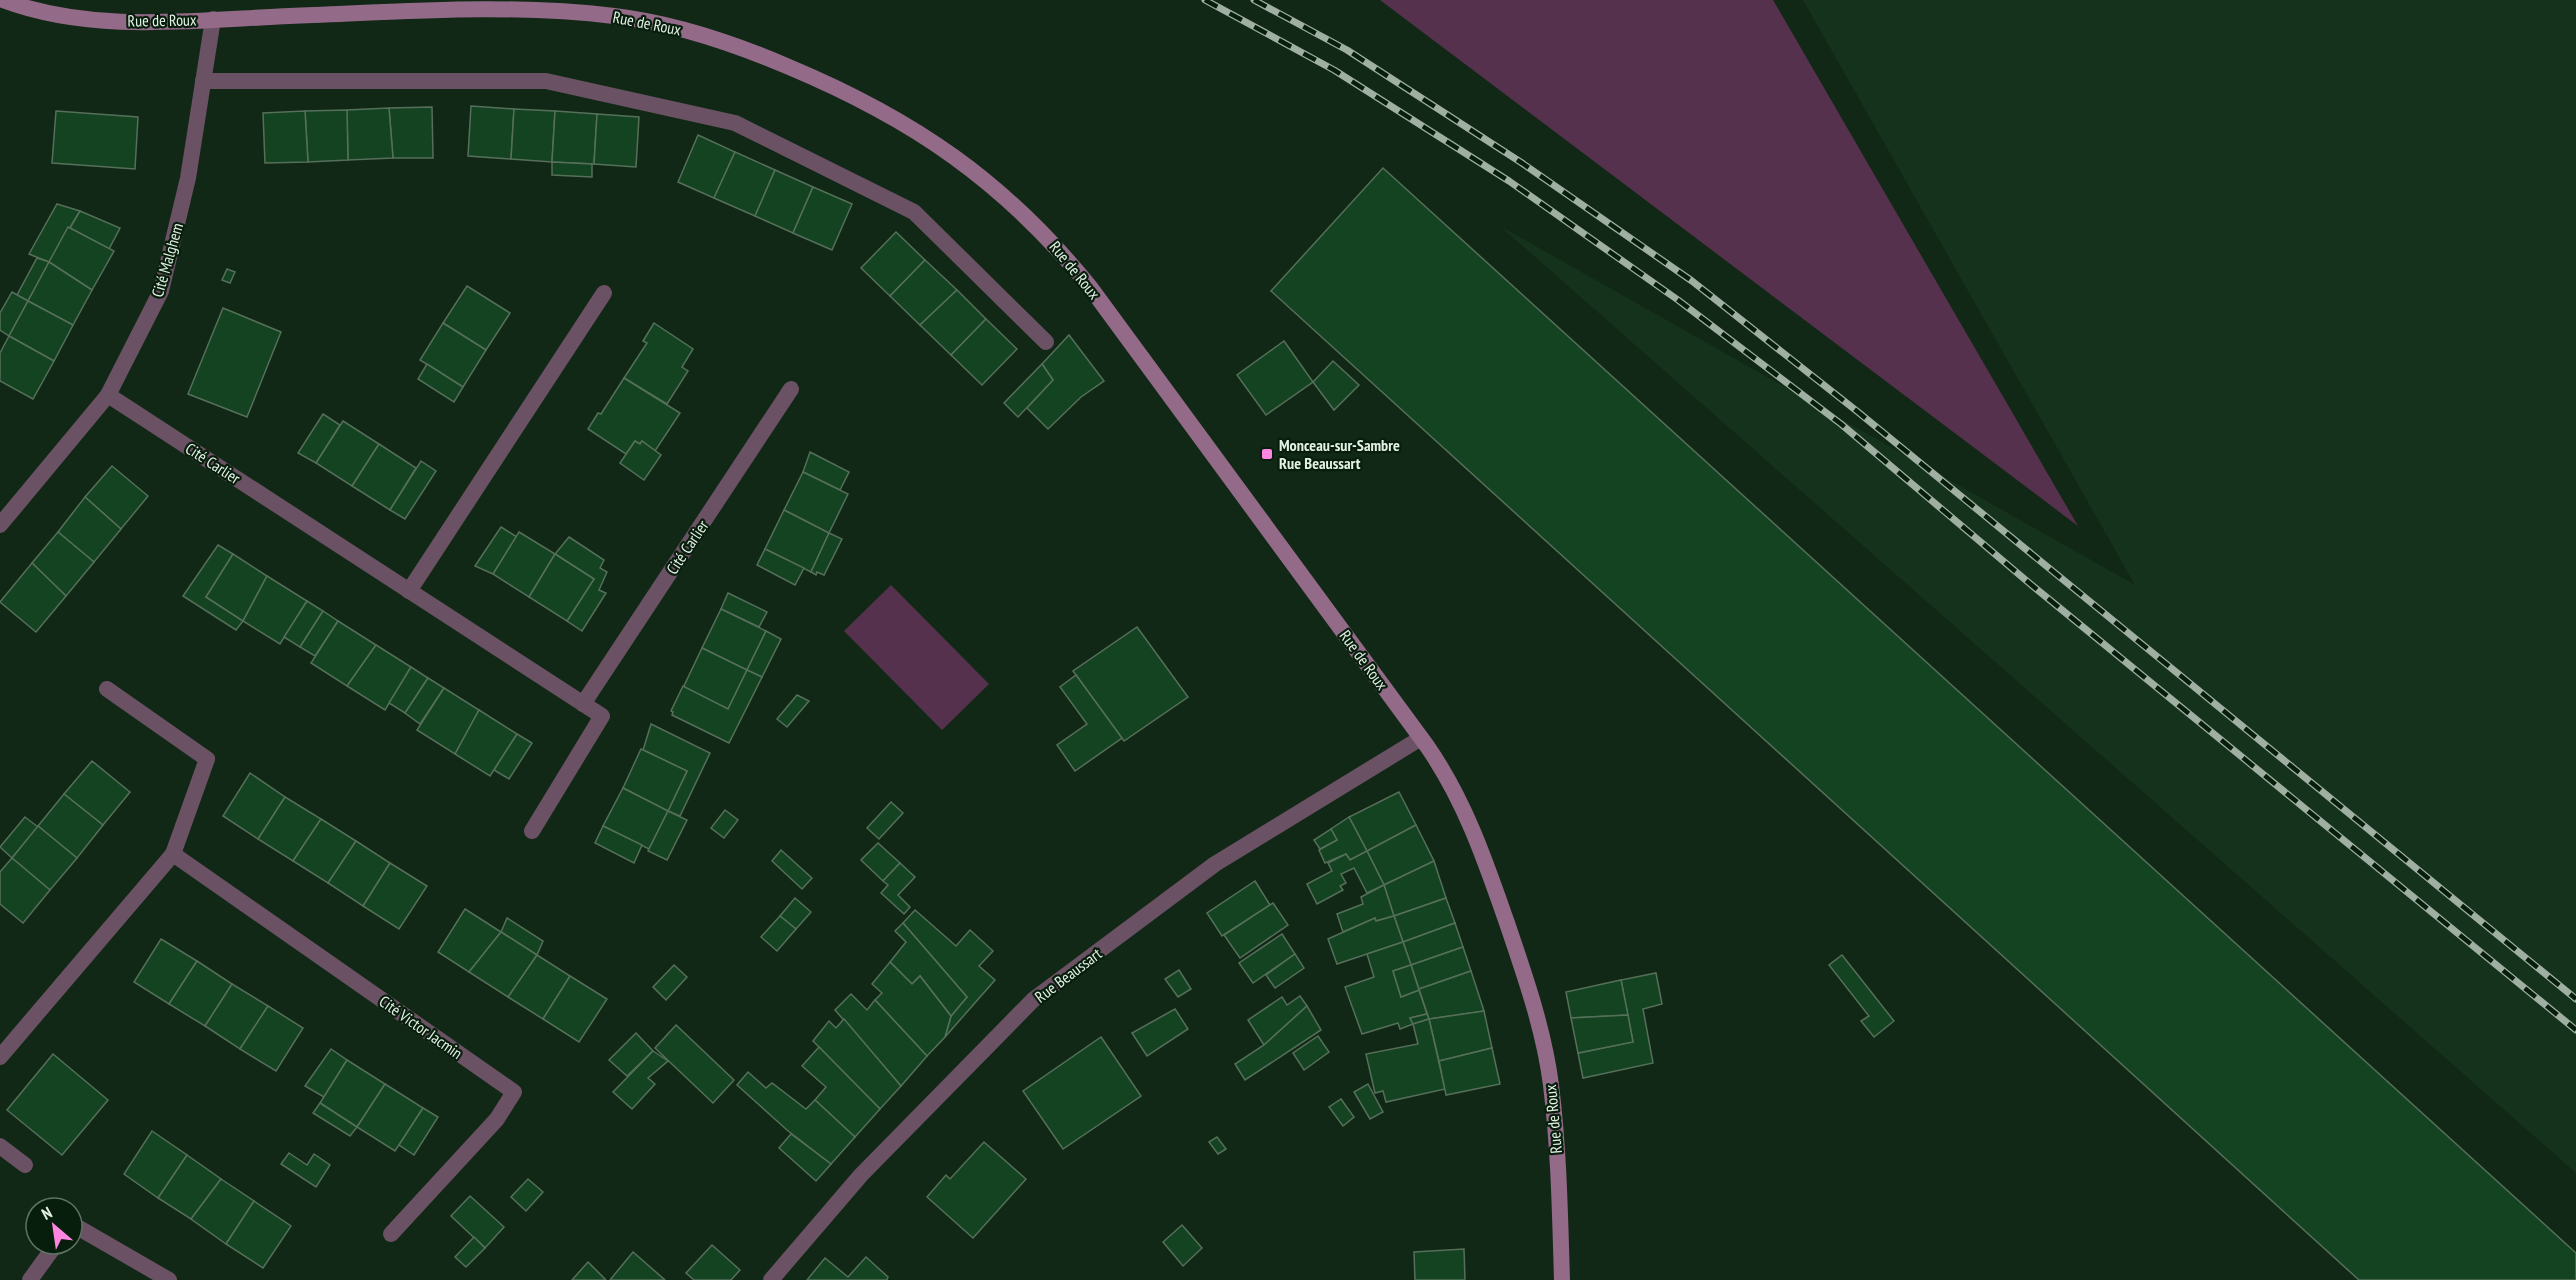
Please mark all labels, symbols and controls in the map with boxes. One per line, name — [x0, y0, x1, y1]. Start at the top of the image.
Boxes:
street label: Rue de Roux — [611, 7, 683, 39]
street label: Rue de Roux — [127, 9, 197, 31]
street label: Cité Malghem — [147, 221, 187, 299]
street label: Rue de Roux — [1045, 237, 1105, 303]
place label: Monceau-sur-Sambre Rue Beaussart — [1279, 435, 1400, 473]
street label: Cité Carlier — [182, 438, 245, 488]
marker: Monceau-sur-Sambre Rue Beaussart — [1260, 447, 1274, 461]
street label: Cité Carlier — [662, 516, 713, 578]
street label: Rue de Roux — [1336, 626, 1393, 694]
street label: Rue Beaussart — [1031, 943, 1106, 1007]
street label: Cité Victor Jacmin — [375, 991, 467, 1063]
street label: Rue de Roux — [1540, 1083, 1566, 1154]
north arrow — [24, 1196, 84, 1256]
text: N — [38, 1202, 55, 1224]

